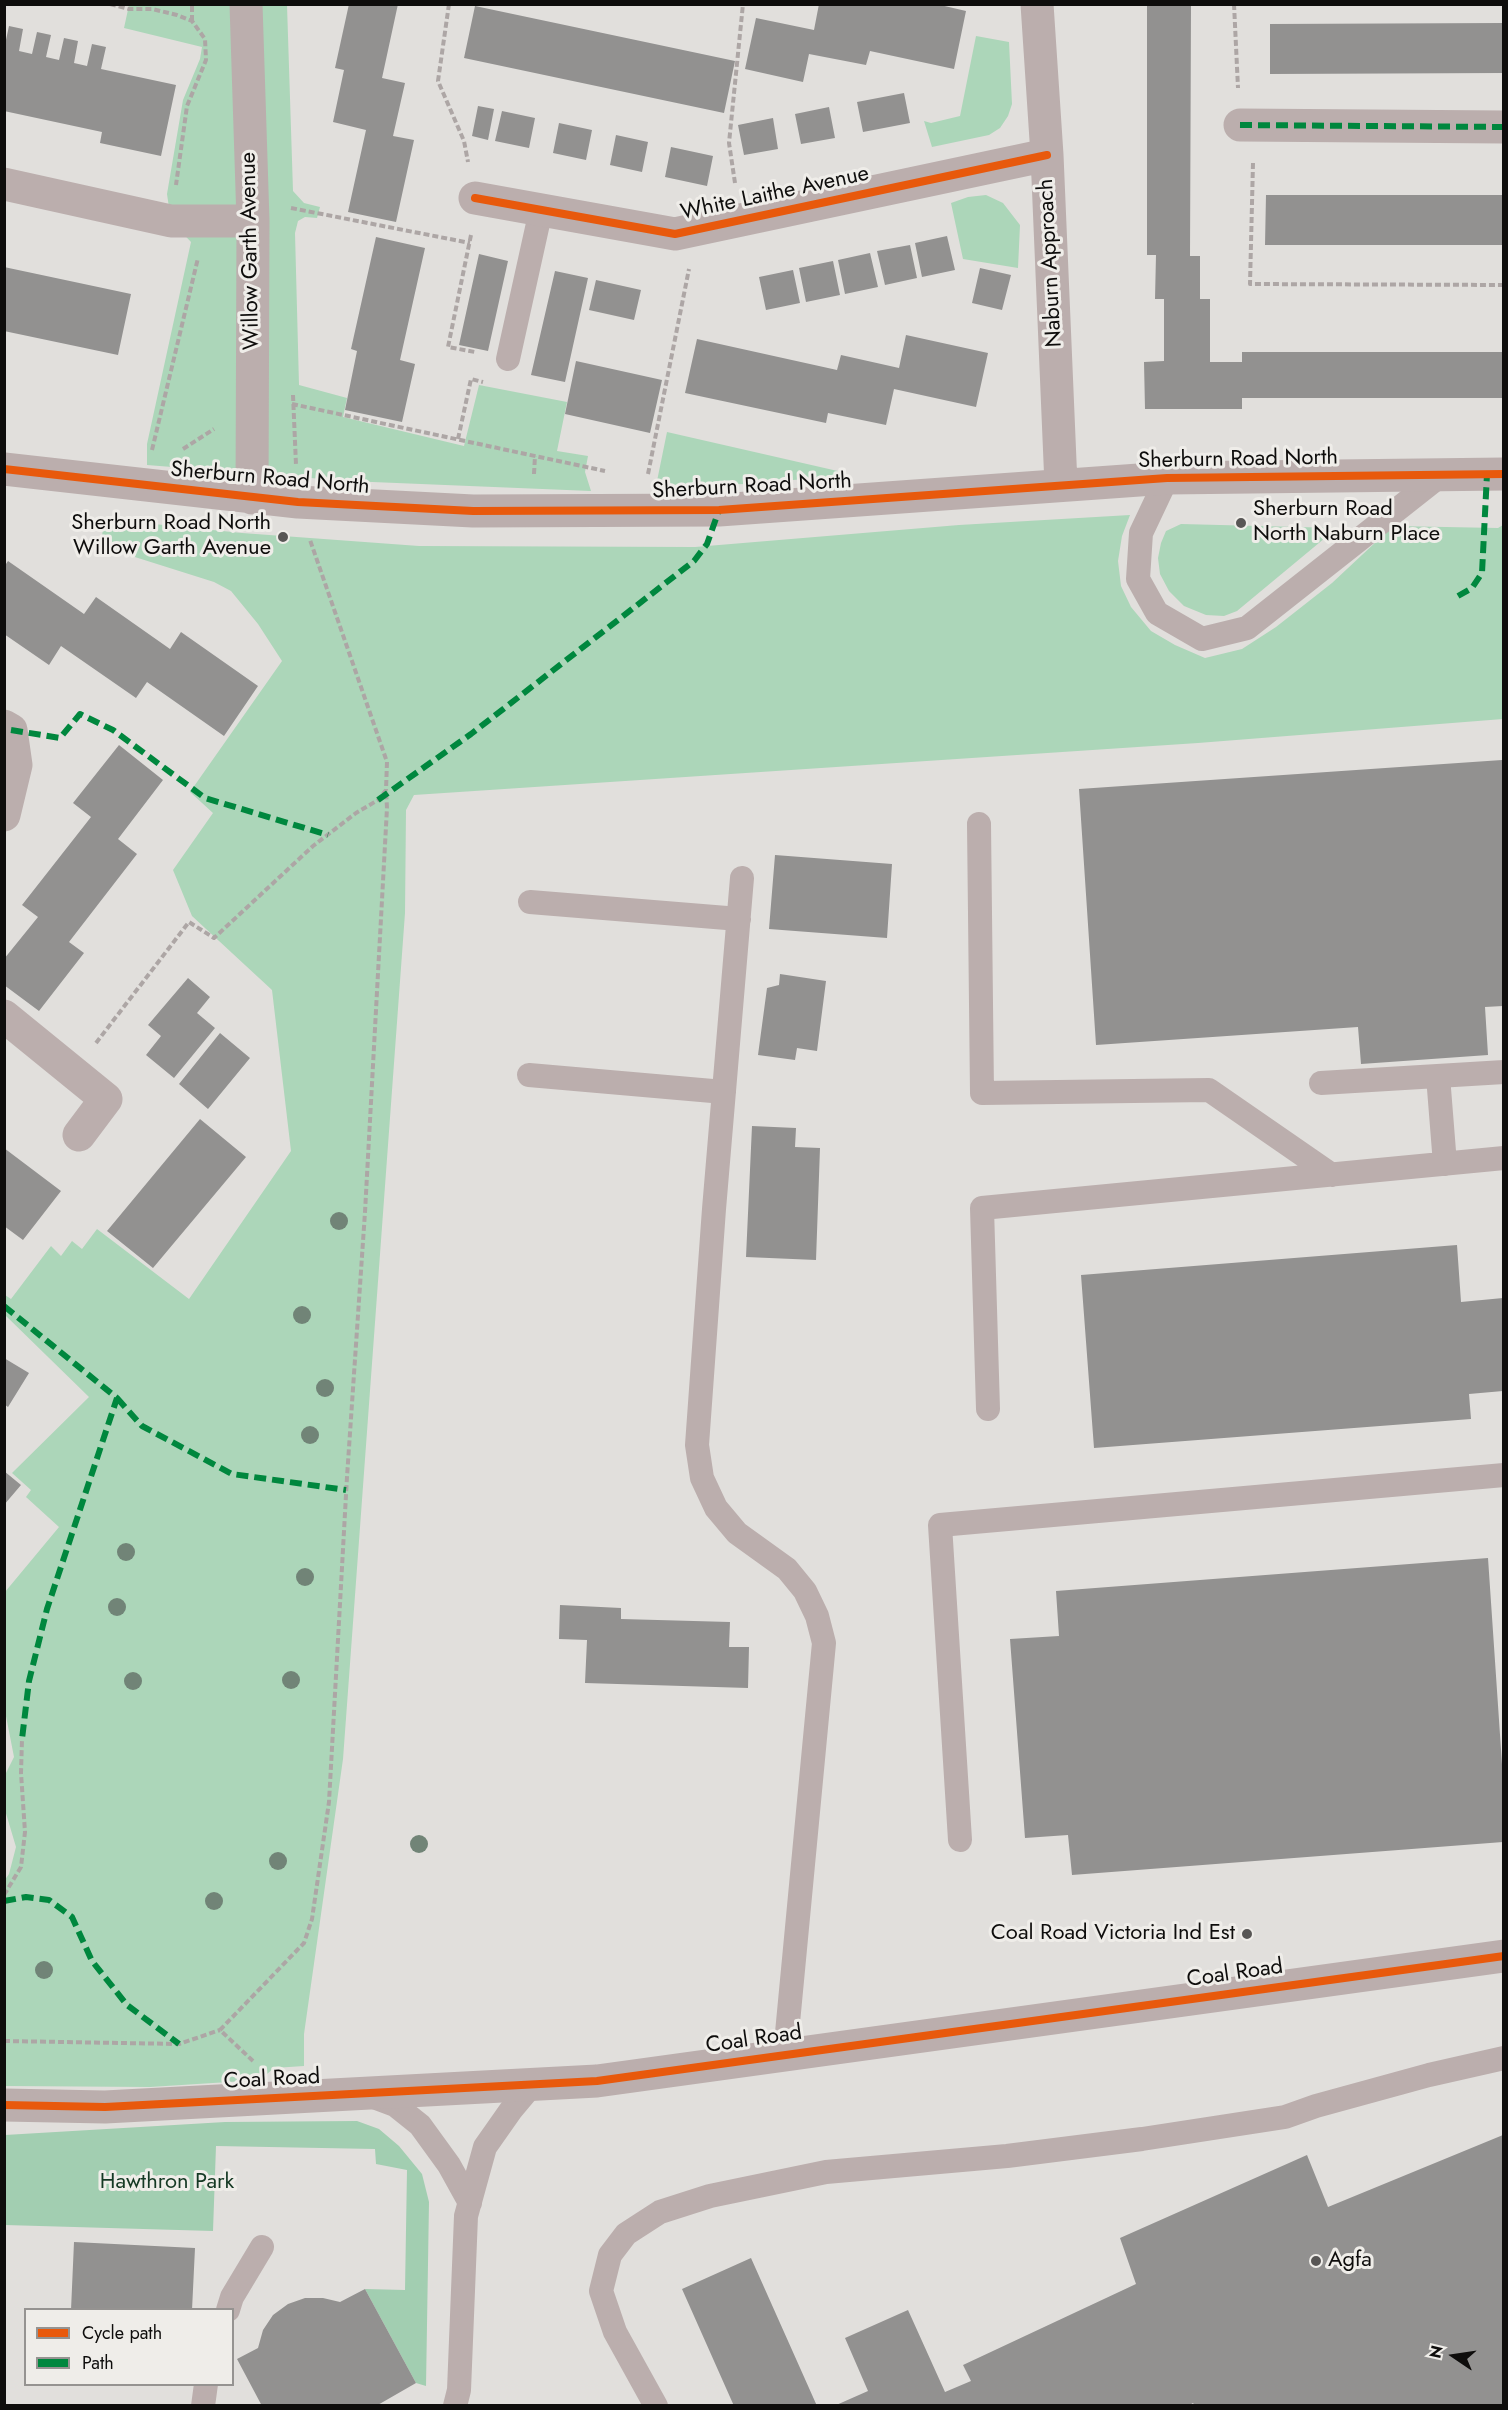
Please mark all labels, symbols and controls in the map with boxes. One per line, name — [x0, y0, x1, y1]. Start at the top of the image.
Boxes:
street label: Willow Garth Avenue — [236, 152, 266, 350]
street label: White Laithe Avenue — [678, 161, 872, 227]
street label: Naburn Approach — [1033, 178, 1069, 348]
street label: Sherburn Road North — [1138, 445, 1338, 475]
street label: Sherburn Road North — [169, 457, 371, 501]
street label: Sherburn Road North — [652, 469, 852, 505]
place label: Sherburn Road North Naburn Place — [1253, 497, 1440, 548]
place label: Sherburn Road North Willow Garth Avenue — [71, 511, 271, 562]
marker: Sherburn Road North Naburn Place — [1234, 516, 1248, 530]
marker: Sherburn Road North Willow Garth Avenue — [276, 530, 290, 544]
place label: Coal Road Victoria Ind Est — [991, 1921, 1235, 1947]
marker: Coal Road Victoria Ind Est — [1240, 1927, 1254, 1941]
street label: Coal Road — [1185, 1954, 1285, 1994]
street label: Coal Road — [704, 2020, 804, 2060]
street label: Coal Road — [223, 2064, 321, 2096]
park label: Hawthron Park — [100, 2170, 234, 2196]
place label: Agfa — [1328, 2248, 1372, 2274]
marker: Agfa — [1309, 2254, 1323, 2268]
legend — [24, 2308, 234, 2386]
text: Cycle path — [82, 2320, 162, 2346]
north arrow — [1424, 2326, 1484, 2386]
text: N — [1423, 2343, 1449, 2361]
text: Path — [82, 2350, 114, 2376]

